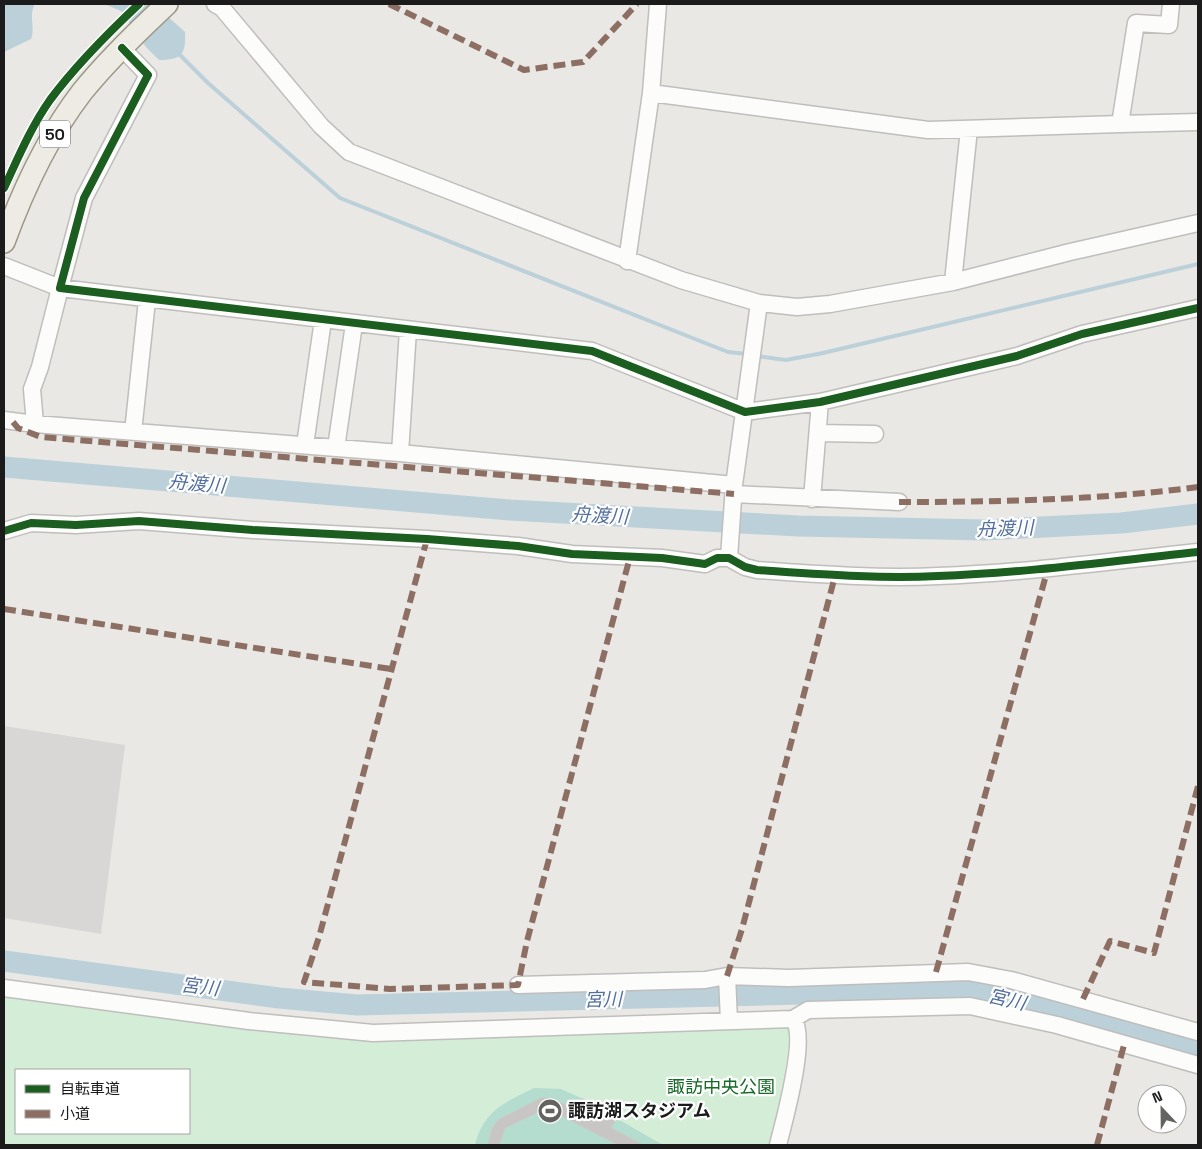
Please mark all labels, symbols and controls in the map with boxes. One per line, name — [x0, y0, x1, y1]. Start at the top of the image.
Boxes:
road number: 50 — [40, 120, 70, 148]
water label: 舟渡川 — [167, 469, 228, 499]
water label: 舟渡川 — [571, 502, 631, 530]
water label: 舟渡川 — [976, 515, 1036, 542]
water label: 宮川 — [180, 972, 222, 1001]
water label: 宮川 — [986, 983, 1030, 1016]
water label: 宮川 — [584, 987, 624, 1012]
legend — [15, 1069, 190, 1134]
park label: 諏訪中央公園 — [667, 1075, 775, 1098]
text: 自転車道 — [60, 1079, 120, 1098]
north arrow — [1137, 1084, 1187, 1134]
text: N — [1149, 1087, 1165, 1107]
sports icon: 諏訪湖スタジアム — [537, 1098, 563, 1124]
place label: 諏訪湖スタジアム — [568, 1099, 711, 1122]
text: 小道 — [60, 1104, 90, 1123]

